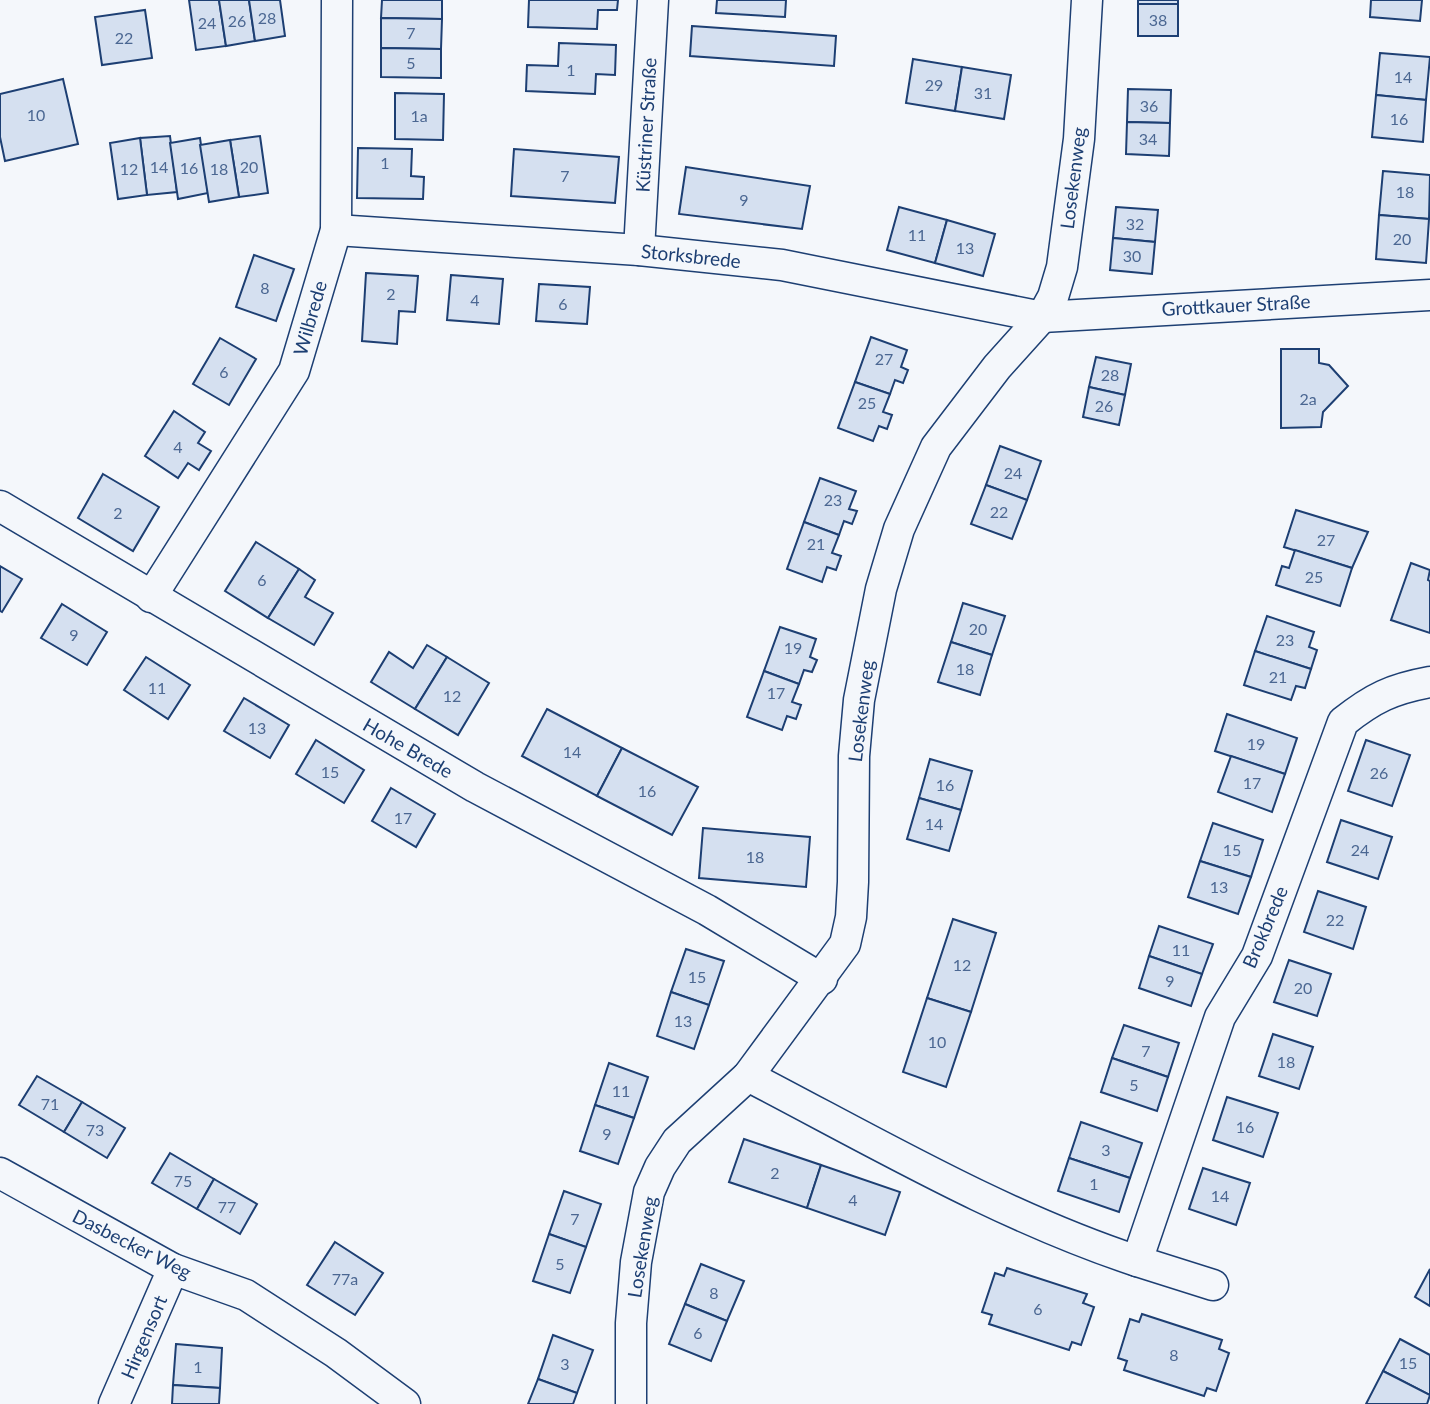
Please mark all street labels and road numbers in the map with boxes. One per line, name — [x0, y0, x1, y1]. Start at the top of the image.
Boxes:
street label: Küstriner Straße — [630, 57, 661, 193]
street label: Losekenweg — [1055, 126, 1090, 230]
street label: Storksbrede — [640, 239, 742, 272]
street label: Wilbrede — [288, 278, 331, 358]
street label: Grottkauer Straße — [1161, 289, 1311, 320]
street label: Losekenweg — [843, 659, 878, 763]
street label: Hohe Brede — [359, 713, 457, 782]
street label: Brokbrede — [1237, 882, 1292, 971]
street label: Losekenweg — [622, 1194, 661, 1299]
street label: Dasbecker Weg — [69, 1204, 196, 1283]
street label: Hirgensort — [116, 1291, 172, 1382]

